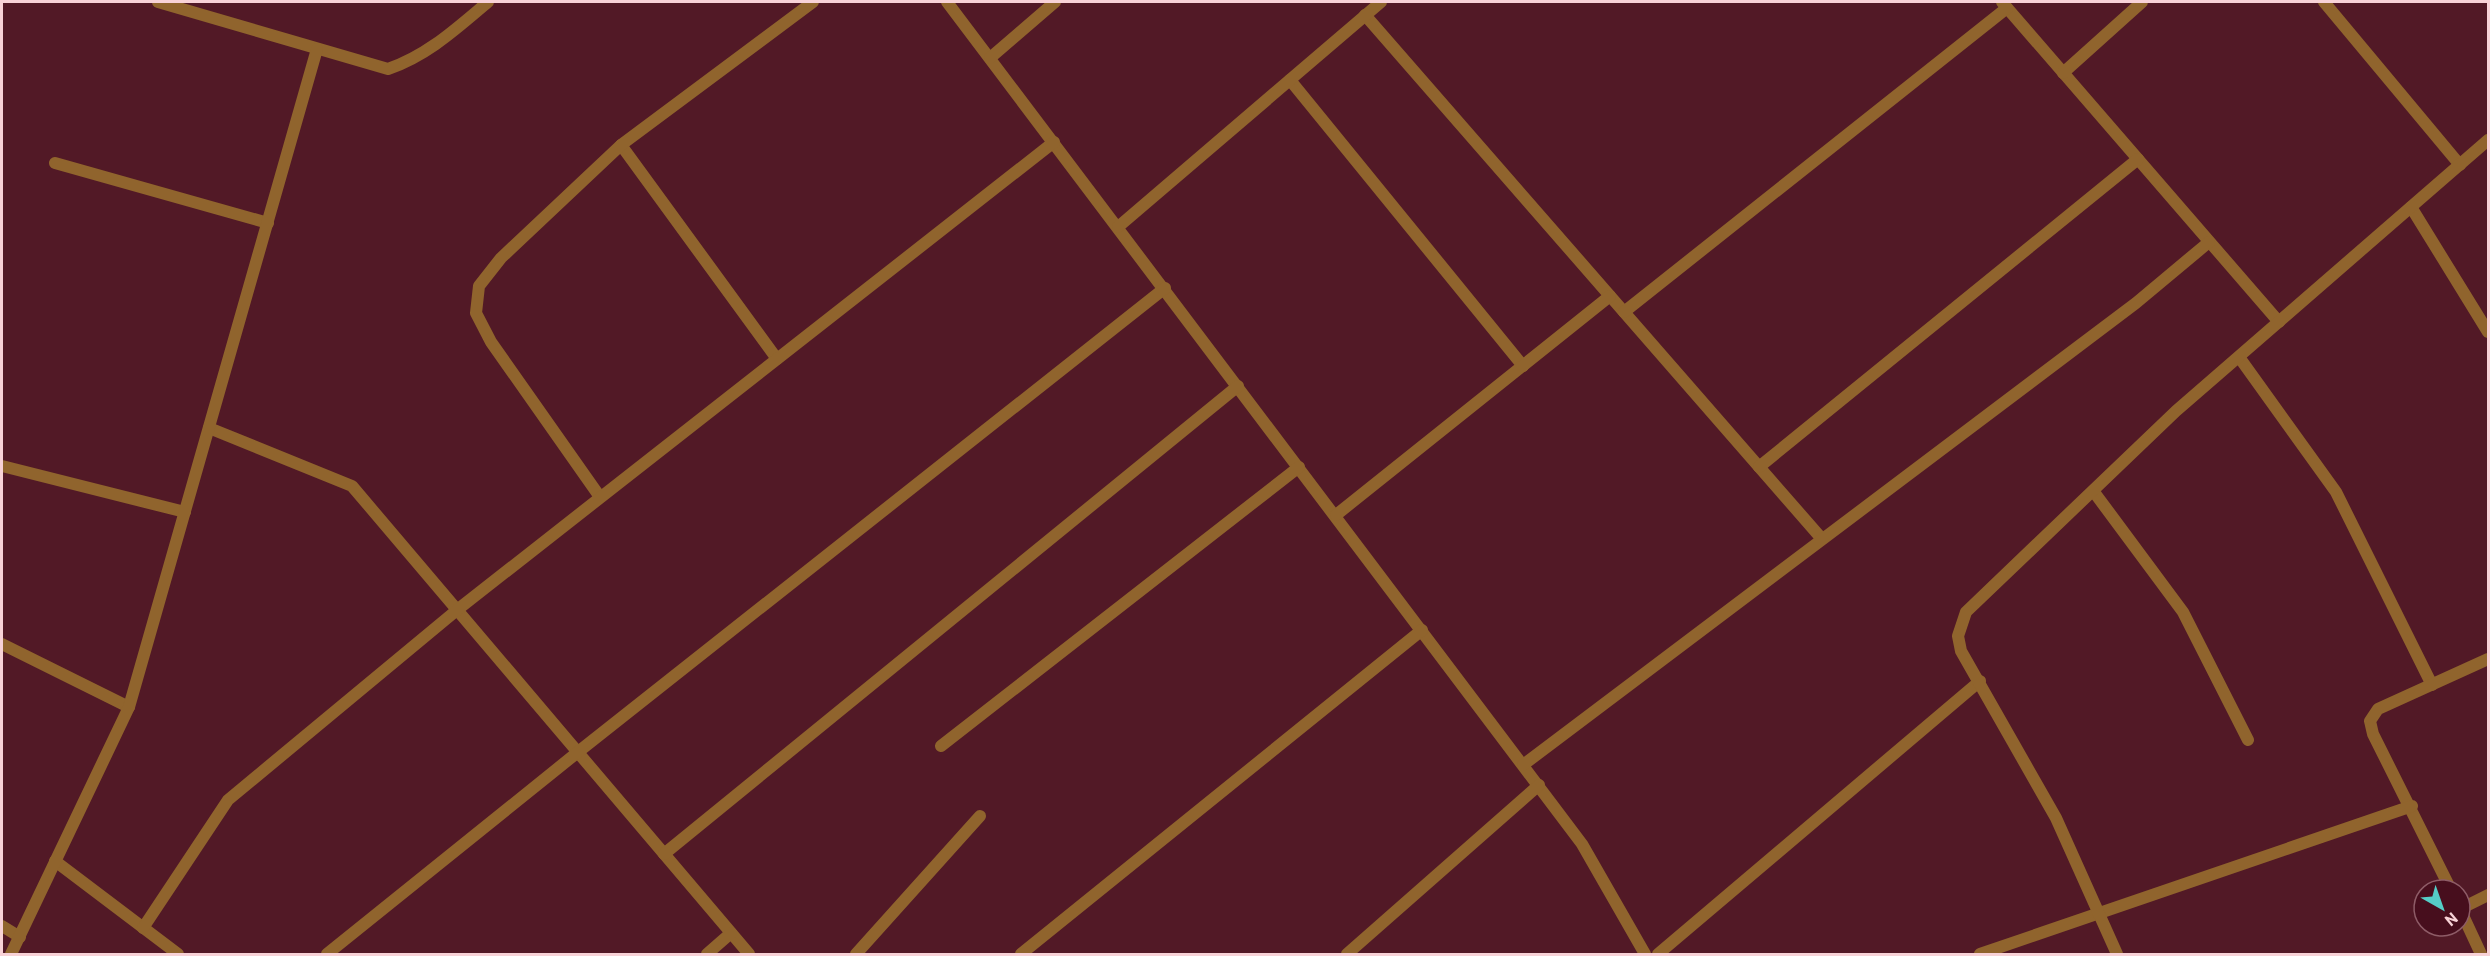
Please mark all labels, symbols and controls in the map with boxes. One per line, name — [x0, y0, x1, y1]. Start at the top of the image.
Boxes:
north arrow — [2412, 878, 2472, 938]
text: N — [2442, 909, 2462, 931]

